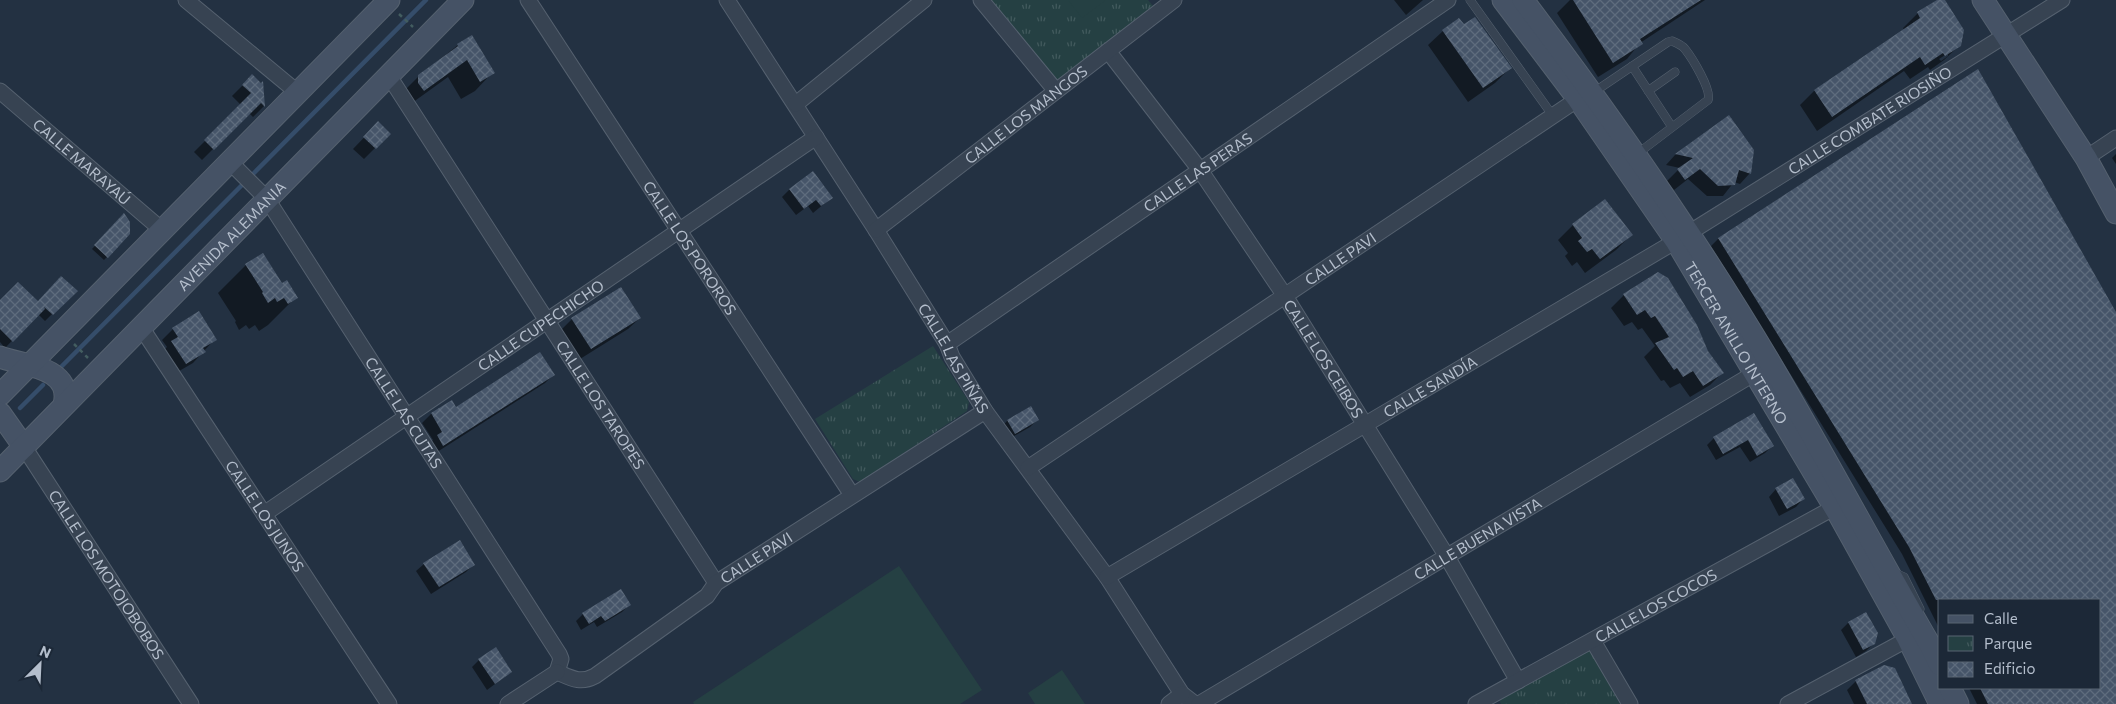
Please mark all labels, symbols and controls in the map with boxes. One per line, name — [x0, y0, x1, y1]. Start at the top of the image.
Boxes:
street label: CALLE LOS MANGOS — [961, 61, 1091, 167]
street label: CALLE COMBATE RIOSIÑO — [1784, 62, 1955, 178]
street label: CALLE MARAYAÚ — [30, 115, 135, 208]
street label: CALLE LAS PERAS — [1140, 128, 1256, 216]
street label: AVENIDA ALEMANIA — [174, 177, 289, 294]
street label: CALLE LOS POROROS — [640, 177, 741, 318]
street label: CALLE PAVI — [1301, 228, 1379, 289]
street label: TERCER ANILLO INTERNO — [1681, 258, 1792, 427]
street label: CALLE CUPECHICHO — [474, 276, 607, 374]
street label: CALLE LOS CEIBOS — [1280, 296, 1368, 421]
street label: CALLE LAS PIÑAS — [915, 300, 993, 416]
street label: CALLE LOS TAROPES — [553, 337, 649, 473]
street label: CALLE SANDÍA — [1380, 352, 1480, 421]
street label: CALLE LAS CUTAS — [362, 353, 447, 472]
street label: CALLE LOS JUNOS — [222, 457, 308, 575]
street label: CALLE LOS MOTOJOBOBOS — [45, 486, 169, 663]
street label: CALLE BUENA VISTA — [1410, 493, 1545, 583]
street label: CALLE PAVI — [717, 528, 795, 587]
street label: CALLE LOS COCOS — [1592, 565, 1720, 646]
legend — [1938, 599, 2101, 689]
text: Calle — [1984, 609, 2018, 627]
text: Parque — [1984, 634, 2032, 652]
north arrow — [15, 639, 65, 689]
text: N — [37, 642, 54, 662]
text: Edificio — [1984, 659, 2035, 677]

